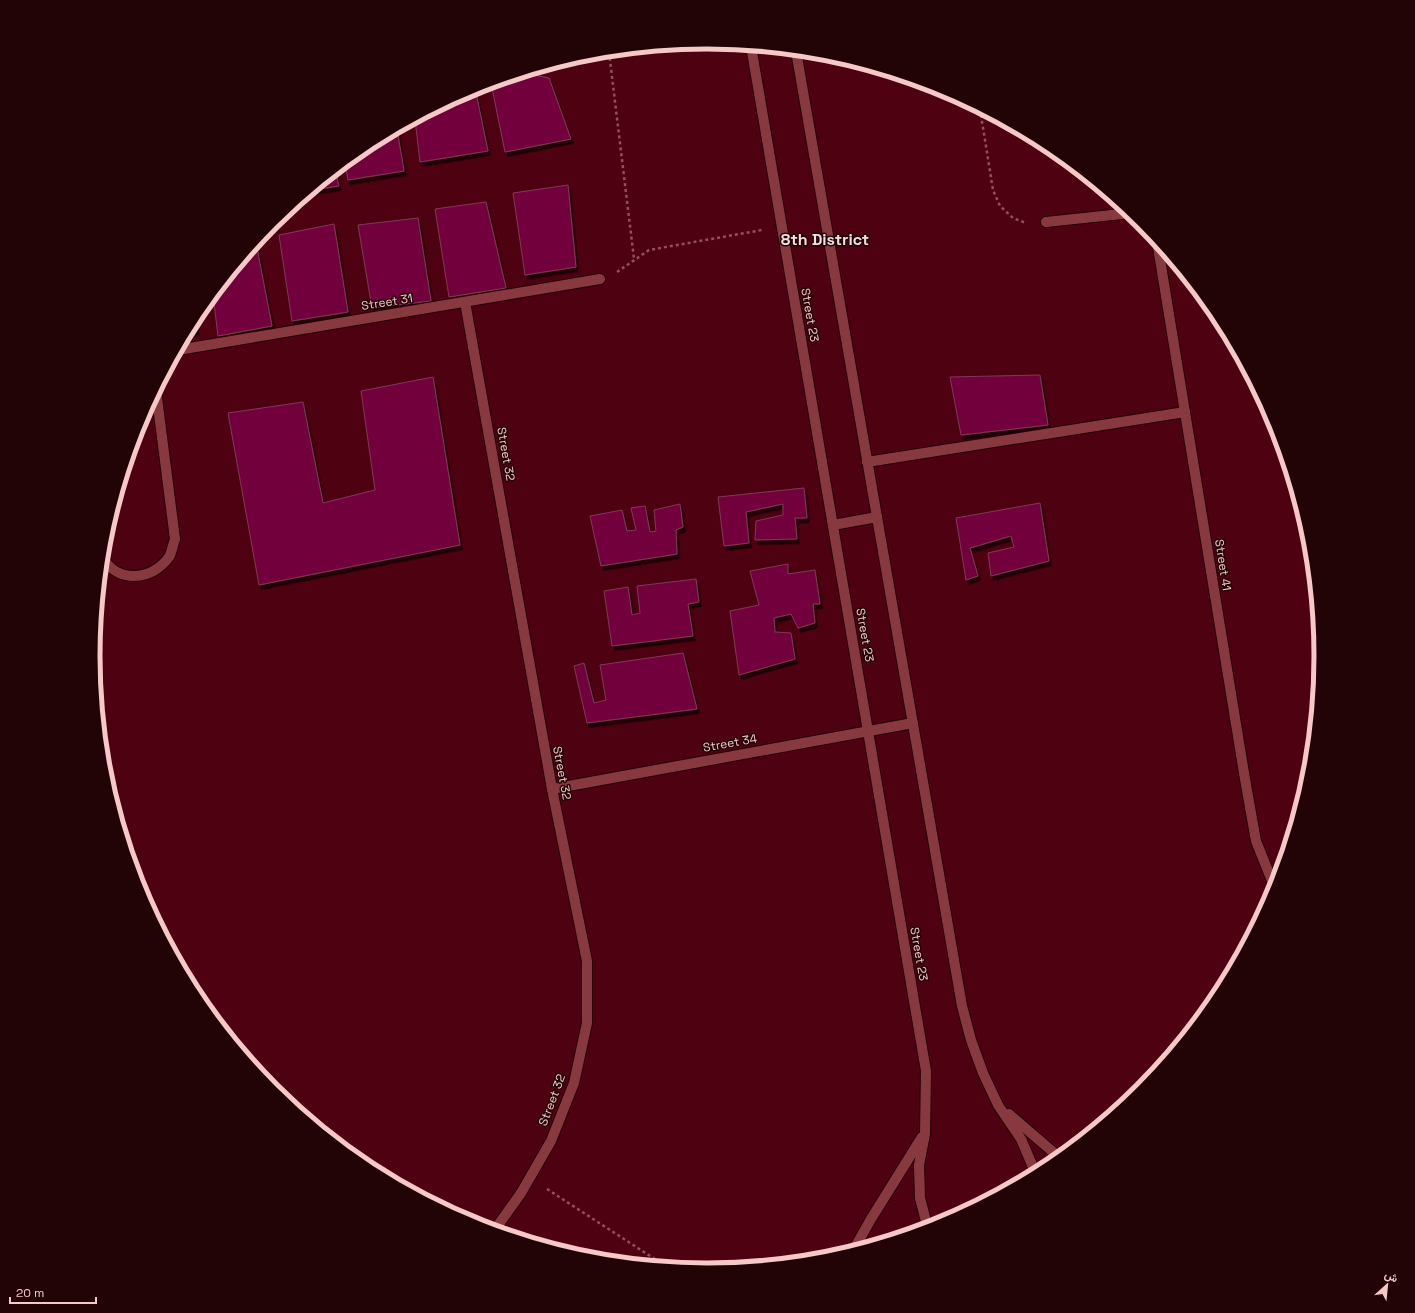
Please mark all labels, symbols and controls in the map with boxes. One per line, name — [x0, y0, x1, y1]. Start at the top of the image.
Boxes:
district label: 8th District — [781, 229, 869, 250]
street label: Street 23 — [797, 287, 823, 343]
street label: Street 31 — [360, 290, 414, 314]
street label: Street 32 — [493, 426, 519, 482]
street label: Street 41 — [1211, 538, 1235, 592]
street label: Street 23 — [852, 607, 878, 663]
street label: Street 34 — [702, 730, 759, 756]
street label: Street 32 — [549, 745, 575, 801]
street label: Street 23 — [906, 926, 932, 982]
street label: Street 32 — [535, 1072, 569, 1128]
north arrow — [1367, 1265, 1407, 1305]
text: ش — [1382, 1267, 1401, 1285]
scale bar — [10, 1279, 96, 1305]
text: 20 m — [16, 1285, 44, 1301]

